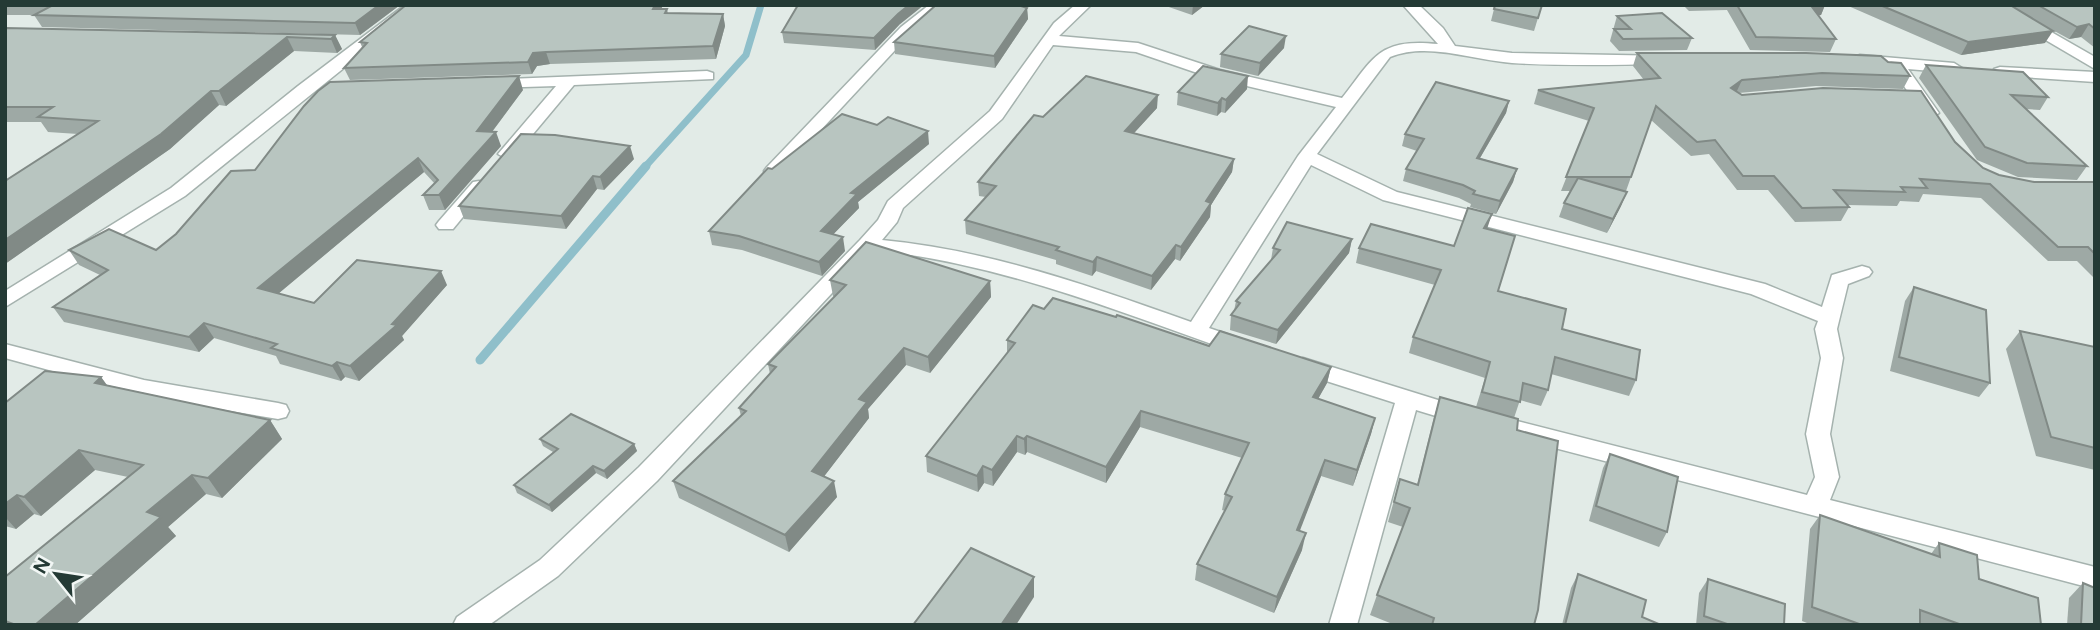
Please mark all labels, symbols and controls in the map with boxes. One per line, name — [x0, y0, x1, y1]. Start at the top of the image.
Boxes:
north arrow — [21, 539, 91, 609]
text: N — [28, 554, 55, 578]

